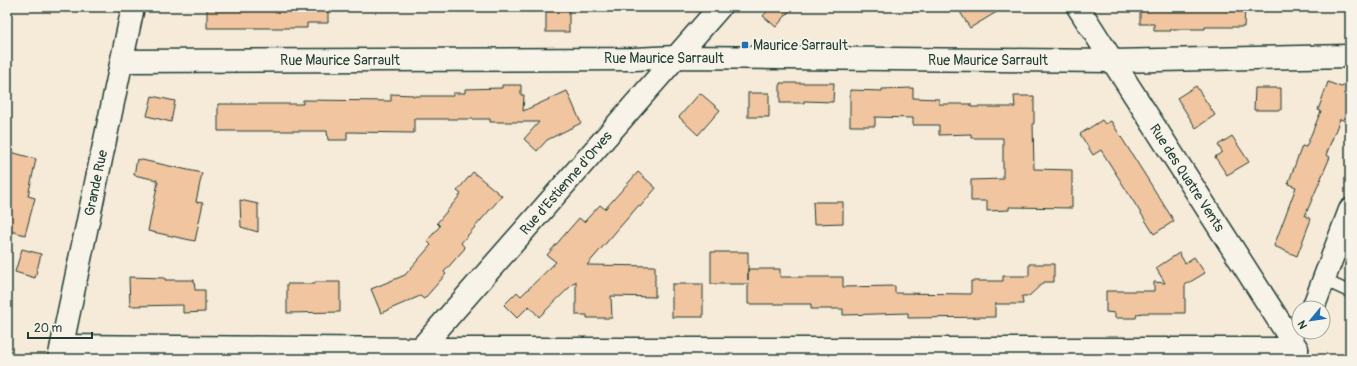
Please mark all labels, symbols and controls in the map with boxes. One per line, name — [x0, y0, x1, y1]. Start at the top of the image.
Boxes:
place label: Maurice Sarrault — [753, 37, 848, 54]
marker: Maurice Sarrault — [740, 40, 750, 50]
street label: Rue Maurice Sarrault — [604, 50, 724, 67]
street label: Rue Maurice Sarrault — [280, 52, 400, 69]
street label: Rue Maurice Sarrault — [928, 52, 1048, 69]
street label: Rue des Quatre Vents — [1146, 121, 1229, 236]
street label: Rue d'Estienne d'Orves — [516, 127, 616, 238]
street label: Grande Rue — [81, 148, 111, 218]
north arrow — [1291, 300, 1331, 340]
scale bar — [28, 314, 92, 340]
text: N — [1295, 318, 1310, 331]
text: 20 m — [34, 321, 63, 336]

